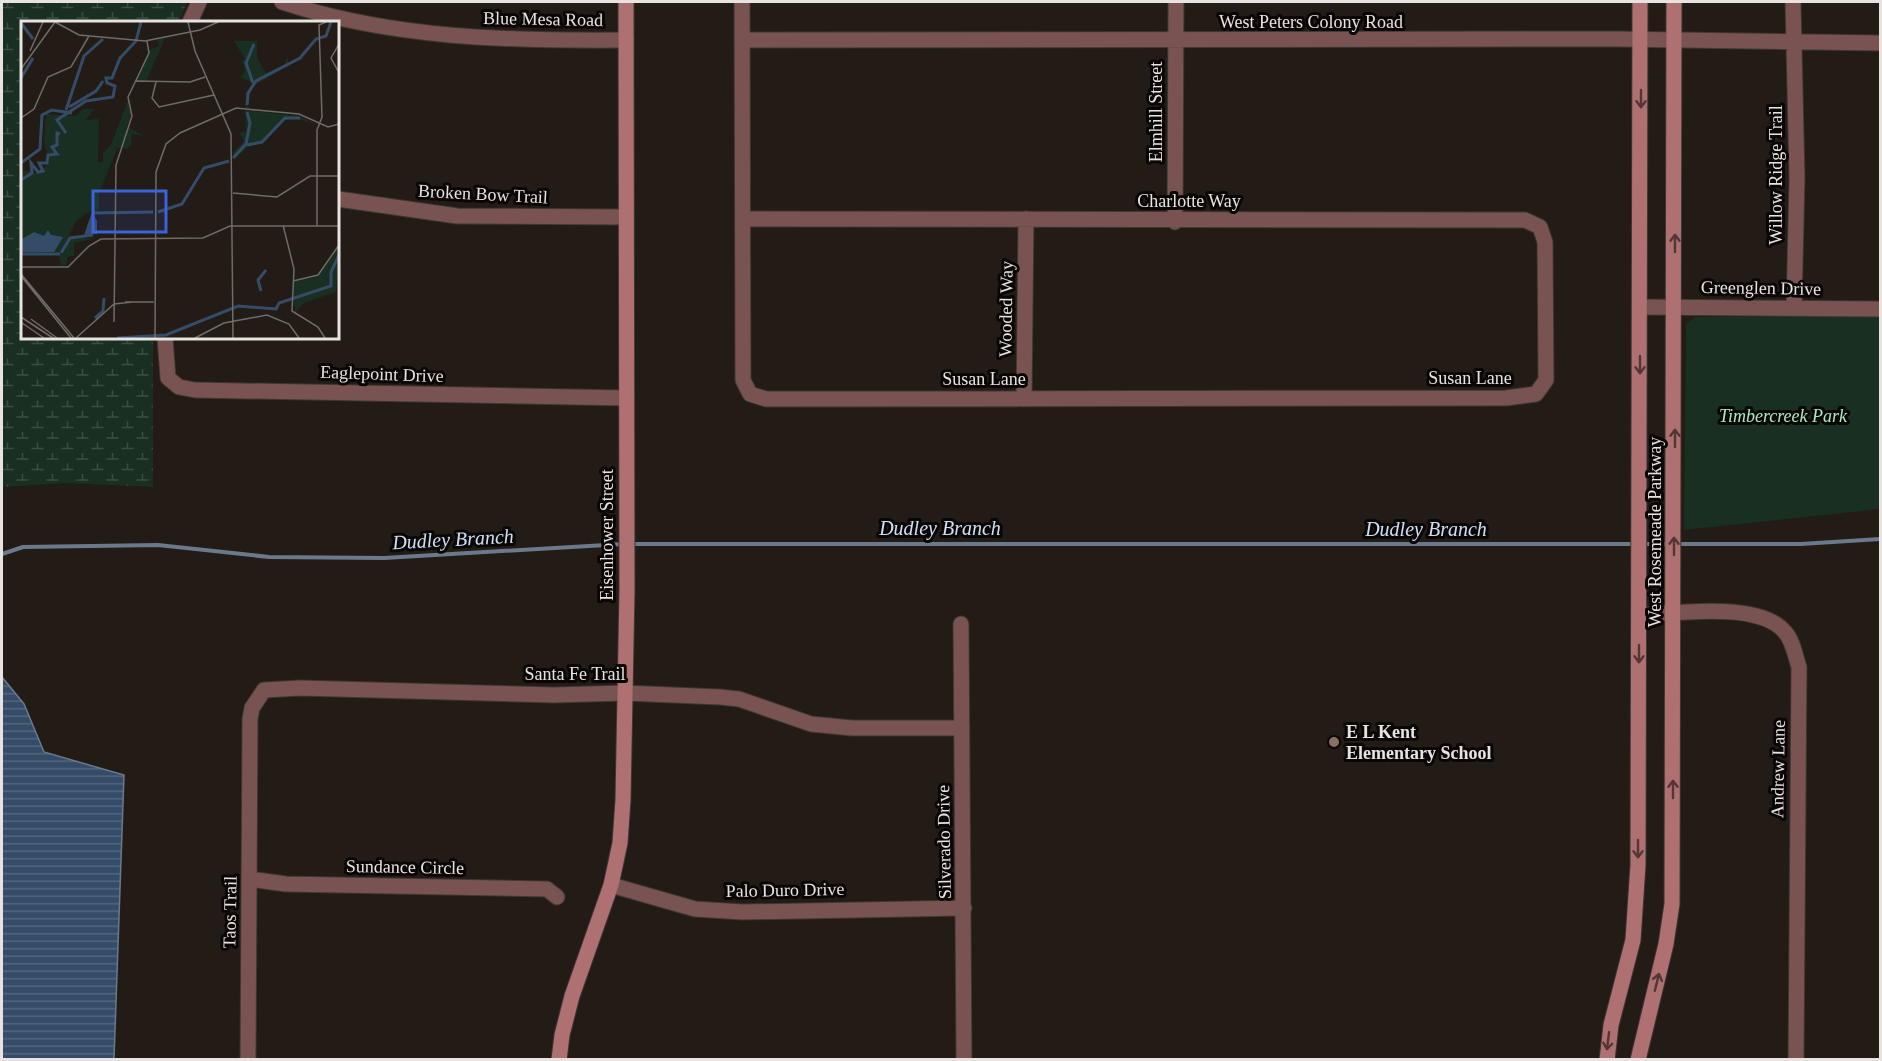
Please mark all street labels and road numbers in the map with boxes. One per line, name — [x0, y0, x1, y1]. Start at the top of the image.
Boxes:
street label: Blue Mesa Road — [483, 8, 603, 30]
street label: West Peters Colony Road — [1219, 12, 1403, 32]
street label: Elmhill Street — [1146, 62, 1166, 162]
street label: Willow Ridge Trail — [1766, 105, 1786, 245]
street label: Broken Bow Trail — [418, 181, 548, 207]
street label: Charlotte Way — [1137, 191, 1241, 211]
street label: Wooded Way — [995, 261, 1017, 357]
street label: Greenglen Drive — [1701, 277, 1821, 299]
street label: Eaglepoint Drive — [320, 362, 444, 386]
street label: Susan Lane — [1428, 368, 1512, 388]
street label: Susan Lane — [942, 369, 1026, 389]
street label: West Rosemeade Parkway — [1645, 437, 1665, 627]
street label: Eisenhower Street — [597, 469, 617, 601]
street label: Santa Fe Trail — [524, 664, 626, 684]
street label: Andrew Lane — [1767, 720, 1789, 818]
street label: Silverado Drive — [933, 785, 955, 899]
street label: Sundance Circle — [346, 856, 464, 878]
street label: Taos Trail — [219, 876, 241, 948]
street label: Palo Duro Drive — [725, 879, 845, 901]

